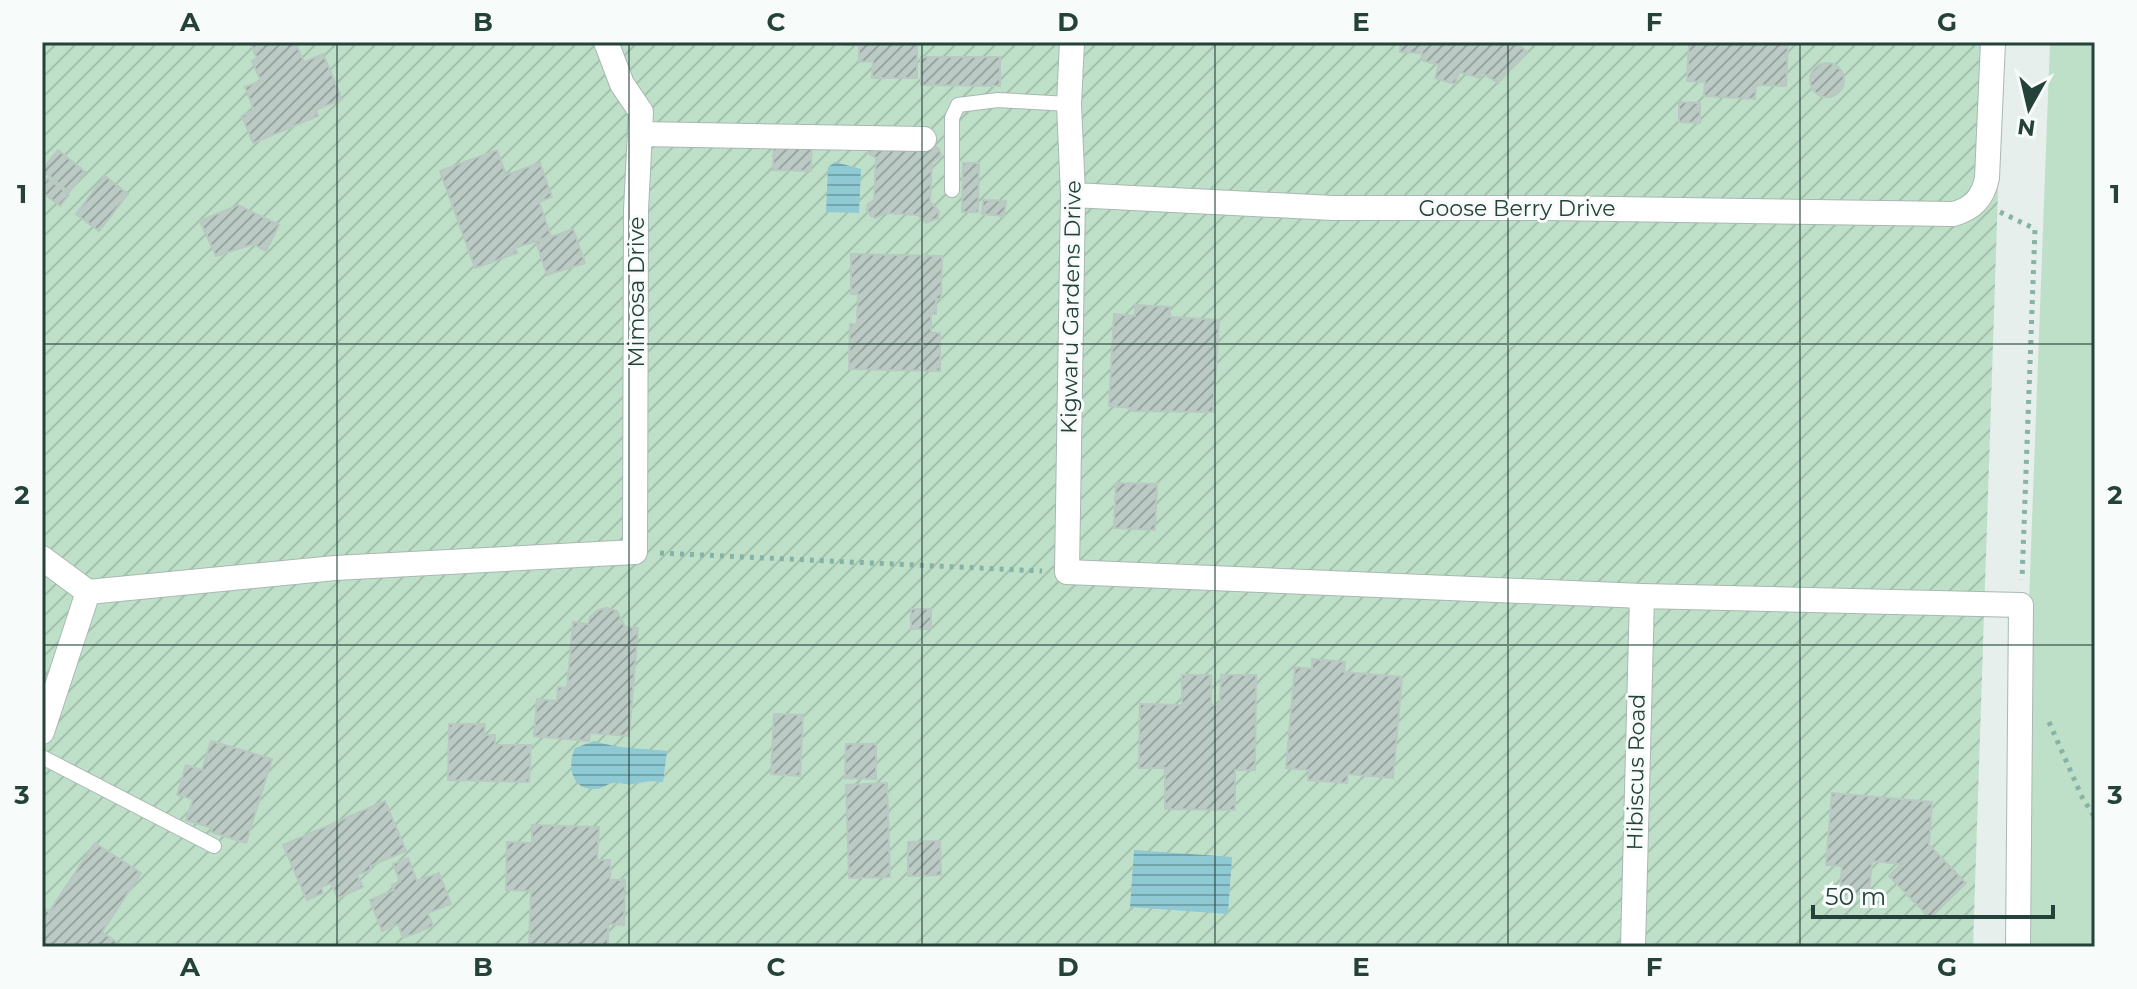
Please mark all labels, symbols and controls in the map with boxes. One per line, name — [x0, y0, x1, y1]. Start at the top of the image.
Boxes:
text: A — [179, 6, 201, 38]
text: B — [473, 6, 493, 38]
text: C — [767, 6, 786, 38]
text: D — [1057, 6, 1079, 38]
text: E — [1352, 6, 1370, 38]
text: F — [1646, 6, 1662, 38]
text: G — [1937, 6, 1957, 38]
north arrow — [1989, 68, 2069, 148]
text: N — [2016, 113, 2037, 142]
text: 1 — [17, 178, 27, 210]
text: 1 — [2110, 178, 2120, 210]
street label: Kigwaru Gardens Drive — [1055, 180, 1087, 434]
street label: Goose Berry Drive — [1419, 195, 1615, 222]
street label: Mimosa Drive — [623, 216, 650, 368]
text: 2 — [14, 479, 30, 511]
text: 2 — [2107, 479, 2123, 511]
street label: Hibiscus Road — [1621, 693, 1651, 851]
text: 3 — [13, 779, 30, 811]
text: 3 — [2106, 779, 2123, 811]
scale bar — [1813, 869, 2053, 919]
text: 50 m — [1825, 882, 1886, 911]
text: A — [179, 951, 201, 983]
text: B — [473, 951, 493, 983]
text: C — [767, 951, 786, 983]
text: D — [1057, 951, 1079, 983]
text: E — [1352, 951, 1370, 983]
text: F — [1646, 951, 1662, 983]
text: G — [1937, 951, 1957, 983]

